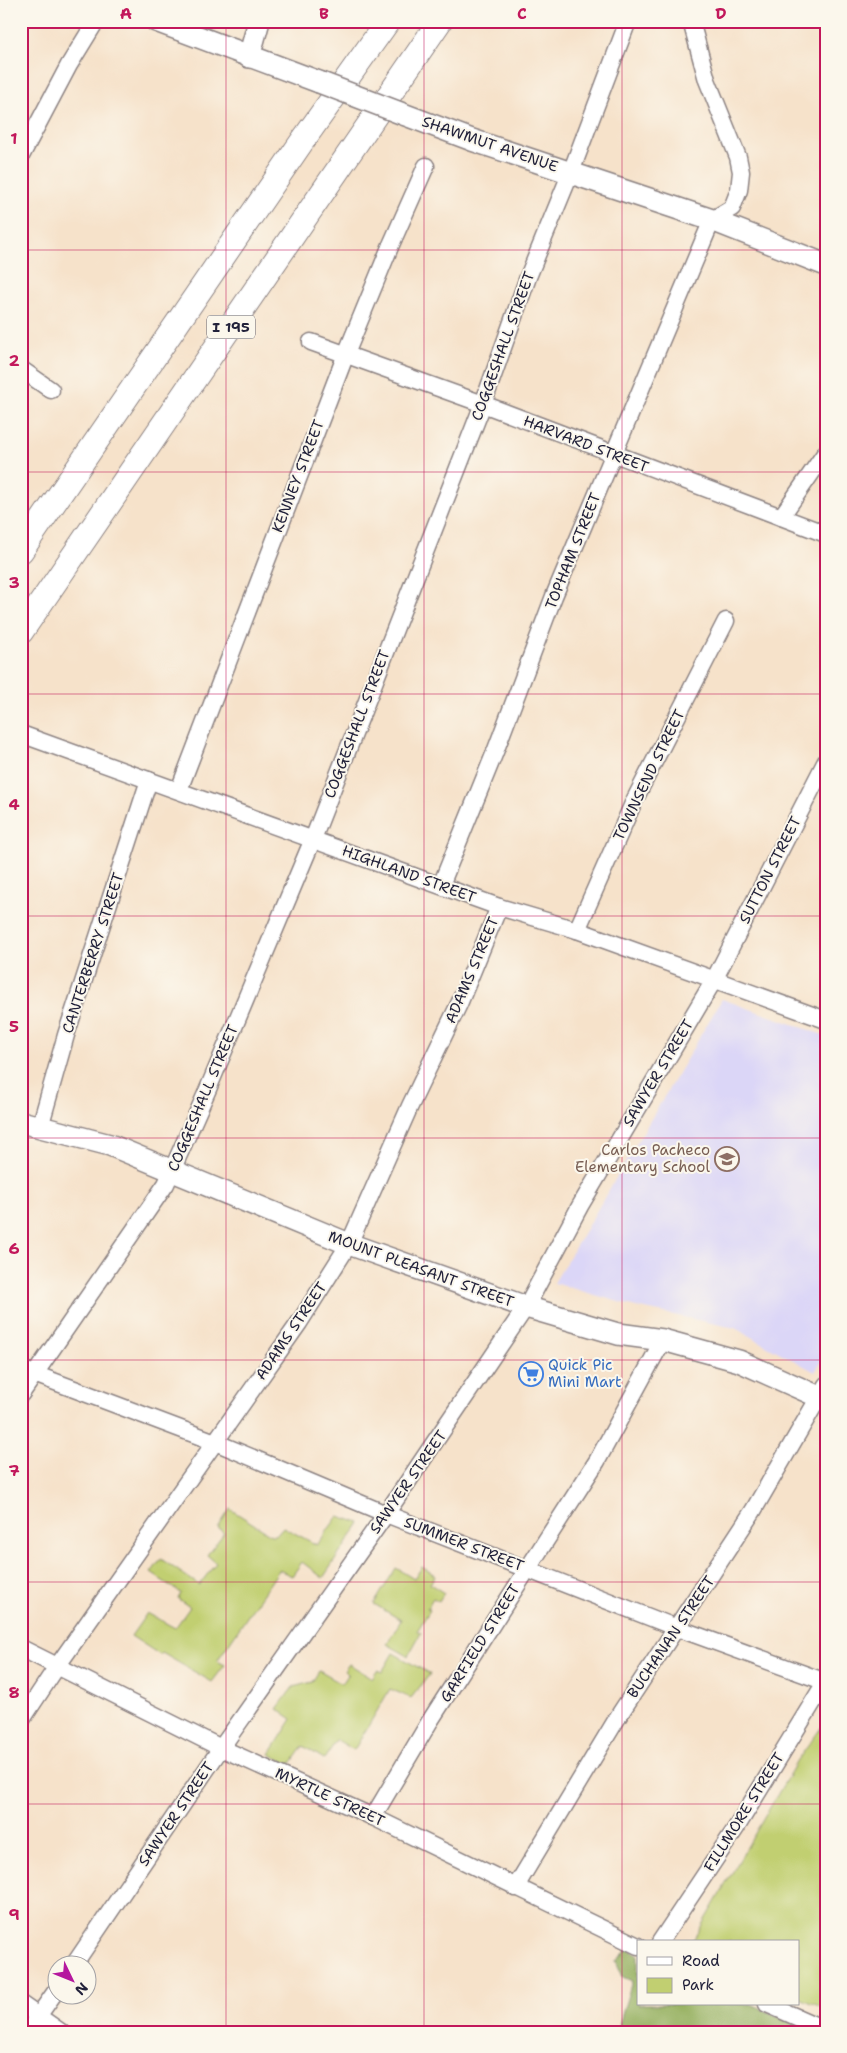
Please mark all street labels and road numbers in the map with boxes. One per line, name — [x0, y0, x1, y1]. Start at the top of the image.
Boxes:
street label: SHAWMUT AVENUE — [419, 111, 561, 177]
street label: COGGESHALL STREET — [467, 269, 539, 423]
road number: I 195 — [207, 316, 255, 338]
street label: HARVARD STREET — [520, 411, 652, 477]
street label: KENNEY STREET — [267, 417, 329, 535]
street label: TOPHAM STREET — [541, 490, 605, 612]
street label: COGGESHALL STREET — [319, 647, 395, 801]
street label: TOWNSEND STREET — [609, 706, 689, 844]
street label: SUTTON STREET — [734, 813, 806, 927]
street label: HIGHLAND STREET — [339, 840, 479, 908]
street label: CANTERBERRY STREET — [58, 870, 128, 1036]
street label: ADAMS STREET — [440, 914, 504, 1026]
street label: SAWYER STREET — [618, 1016, 698, 1130]
street label: COGGESHALL STREET — [163, 1022, 243, 1174]
street label: MOUNT PLEASANT STREET — [326, 1226, 516, 1312]
street label: ADAMS STREET — [251, 1278, 331, 1384]
street label: SAWYER STREET — [365, 1426, 451, 1538]
street label: SUMMER STREET — [401, 1512, 527, 1576]
street label: BUCHANAN STREET — [623, 1572, 719, 1702]
street label: GARFIELD STREET — [436, 1580, 524, 1706]
street label: FILLMORE STREET — [699, 1749, 789, 1875]
street label: SAWYER STREET — [134, 1758, 218, 1870]
street label: MYRTLE STREET — [272, 1763, 388, 1831]

